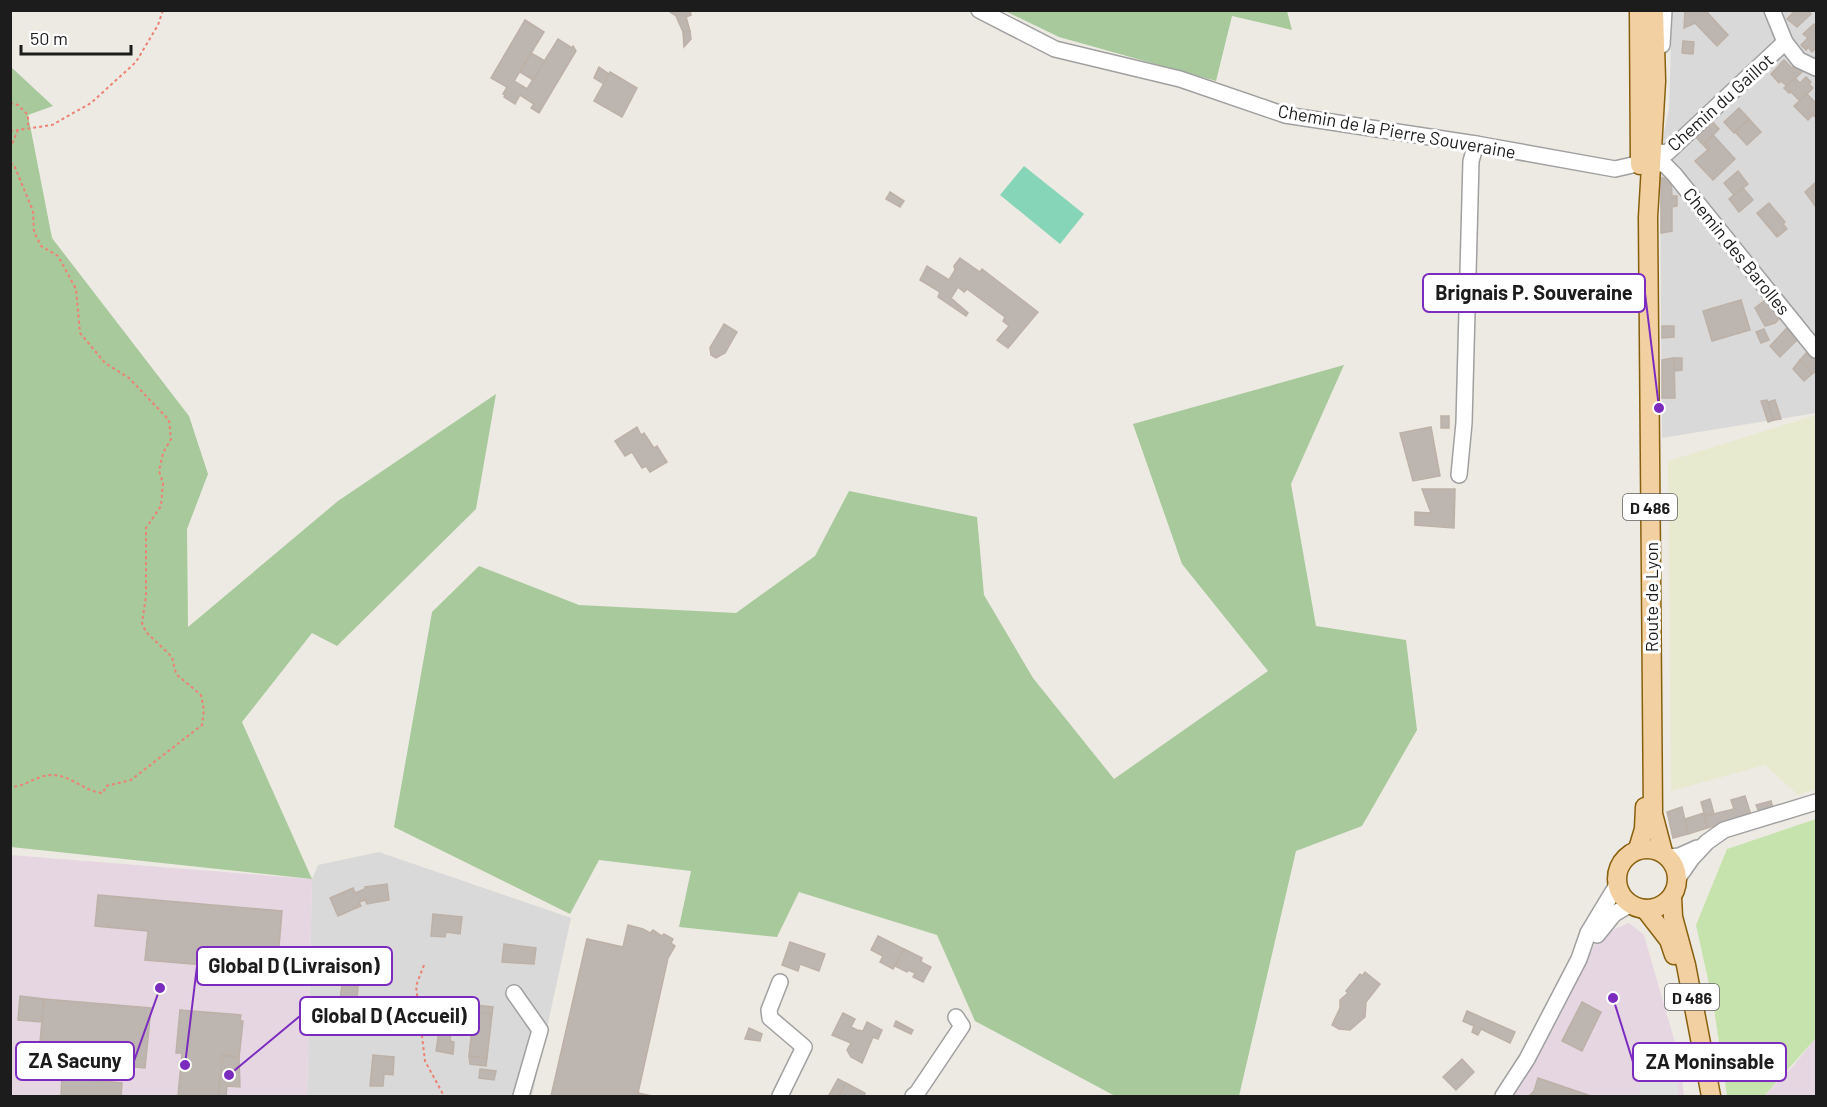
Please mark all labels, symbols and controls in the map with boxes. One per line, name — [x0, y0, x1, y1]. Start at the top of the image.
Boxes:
scale bar — [21, 18, 130, 56]
text: 50 m — [30, 27, 68, 49]
street label: Chemin du Gaillot — [1662, 49, 1778, 155]
street label: Chemin de la Pierre Souveraine — [1276, 99, 1518, 163]
street label: Chemin des Barolles — [1679, 183, 1795, 319]
callout: Brignais P. Souveraine — [1423, 274, 1645, 312]
text: Brignais P. Souveraine — [1435, 280, 1633, 304]
road number: D 486 — [1623, 494, 1677, 520]
street label: Route de Lyon — [1640, 542, 1662, 652]
callout: Global D (Livraison) — [197, 947, 392, 985]
text: Global D (Livraison) — [208, 953, 380, 977]
road number: D 486 — [1665, 984, 1719, 1010]
callout: Global D (Accueil) — [300, 997, 479, 1035]
text: Global D (Accueil) — [311, 1003, 467, 1027]
callout: ZA Sacuny — [16, 1042, 134, 1080]
callout: ZA Moninsable — [1633, 1043, 1786, 1081]
text: ZA Sacuny — [28, 1048, 122, 1072]
text: ZA Moninsable — [1646, 1049, 1774, 1073]

